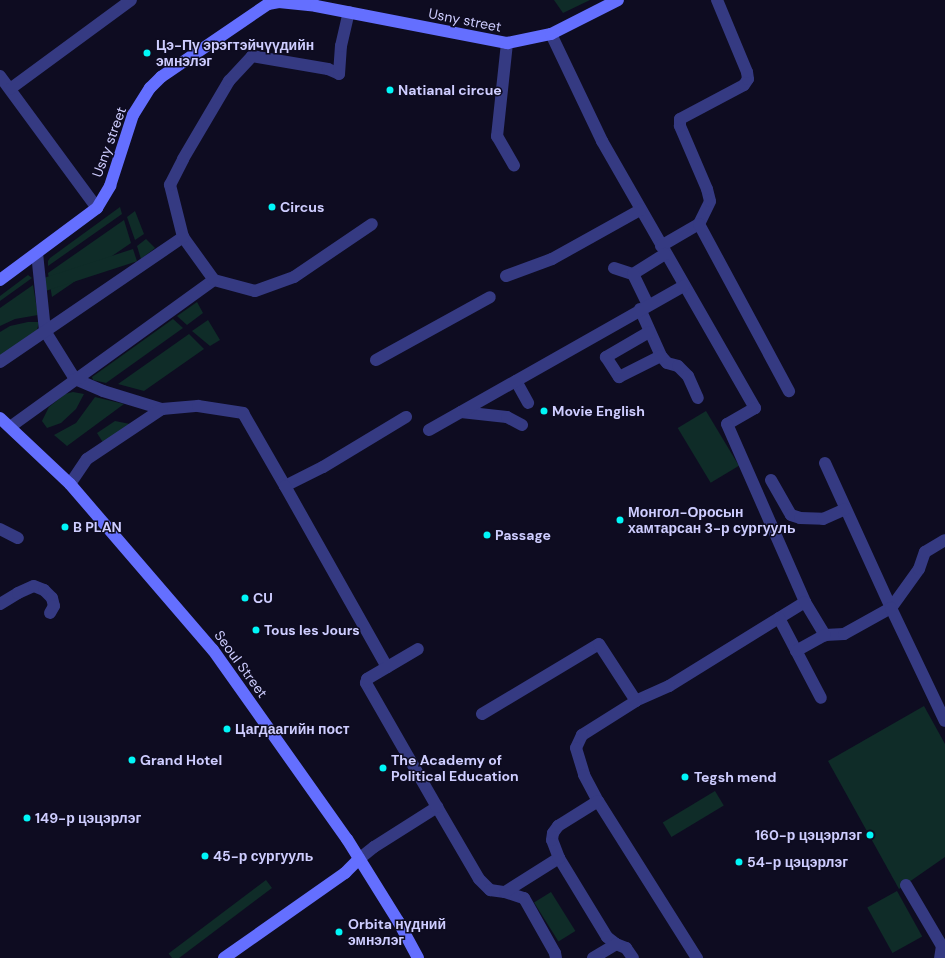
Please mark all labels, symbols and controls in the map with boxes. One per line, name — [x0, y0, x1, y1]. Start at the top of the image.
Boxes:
street label: Usny street — [427, 5, 503, 35]
place label: Цэ-Пү эрэгтэйчүүдийн эмнэлэг — [156, 37, 318, 70]
marker: Цэ-Пү эрэгтэйчүүдийн эмнэлэг — [141, 47, 153, 59]
place label: Natianal circue — [398, 82, 502, 98]
marker: Natianal circue — [385, 85, 395, 95]
street label: Usny street — [88, 104, 130, 180]
place label: Circus — [280, 199, 324, 215]
marker: Circus — [267, 202, 277, 212]
place label: Movie English — [552, 403, 645, 419]
marker: Movie English — [539, 406, 549, 416]
place label: Монгол-Оросын хамтарсан 3-р сургууль — [628, 504, 799, 536]
marker: Монгол-Оросын хамтарсан 3-р сургууль — [615, 515, 625, 525]
place label: B PLAN — [73, 519, 122, 535]
marker: B PLAN — [60, 522, 70, 532]
place label: Passage — [495, 527, 551, 543]
marker: Passage — [482, 530, 492, 540]
place label: CU — [253, 590, 273, 606]
marker: CU — [240, 593, 250, 603]
place label: Tous les Jours — [264, 622, 360, 638]
marker: Tous les Jours — [251, 625, 261, 635]
street label: Seoul Street — [211, 627, 271, 701]
place label: Цагдаагийн пост — [235, 721, 356, 737]
marker: Цагдаагийн пост — [222, 724, 232, 734]
place label: Grand Hotel — [140, 752, 222, 768]
place label: The Academy of Political Education — [391, 752, 519, 784]
marker: Grand Hotel — [127, 755, 137, 765]
marker: The Academy of Political Education — [378, 763, 388, 773]
place label: Tegsh mend — [694, 769, 776, 785]
marker: Tegsh mend — [679, 771, 691, 783]
place label: 149-р цэцэрлэг — [35, 810, 144, 826]
marker: 149-р цэцэрлэг — [22, 813, 32, 823]
place label: 160-р цэцэрлэг — [752, 827, 862, 843]
marker: 160-р цэцэрлэг — [865, 830, 875, 840]
place label: 45-р сургууль — [213, 848, 315, 864]
marker: 45-р сургууль — [200, 851, 210, 861]
place label: 54-р цэцэрлэг — [747, 854, 851, 870]
marker: 54-р цэцэрлэг — [734, 857, 744, 867]
place label: Orbita нүдний эмнэлэг — [348, 916, 449, 948]
marker: Orbita нүдний эмнэлэг — [333, 926, 345, 938]

